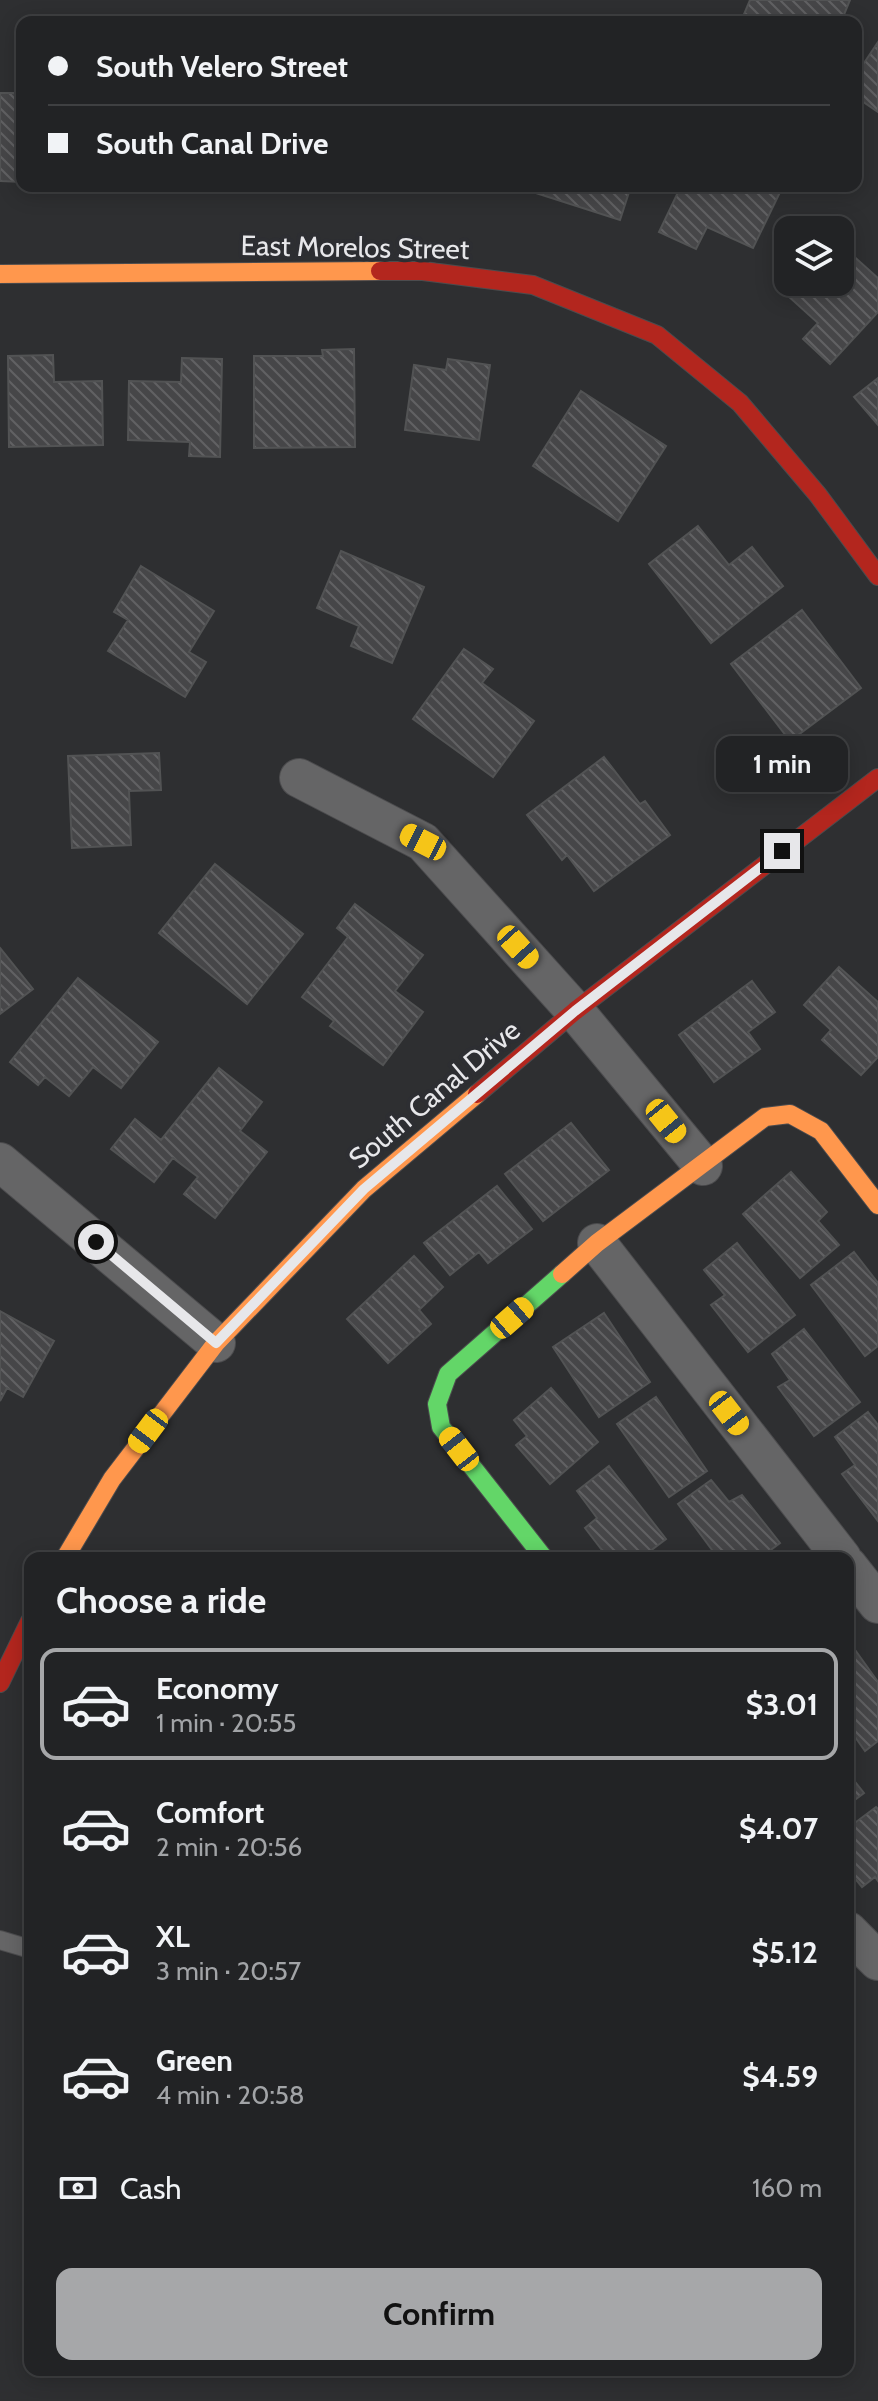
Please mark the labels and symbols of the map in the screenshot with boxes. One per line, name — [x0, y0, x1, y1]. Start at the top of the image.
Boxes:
street label: East Morelos Street — [240, 228, 470, 266]
callout: 1 min — [716, 735, 848, 791]
car — [396, 820, 450, 864]
route end — [764, 833, 800, 869]
car — [493, 921, 543, 973]
street label: South Canal Drive — [342, 1013, 526, 1175]
car — [642, 1095, 690, 1147]
route start — [78, 1224, 114, 1260]
car — [486, 1293, 538, 1343]
car — [705, 1387, 753, 1439]
car — [124, 1405, 172, 1457]
car — [435, 1423, 483, 1475]

